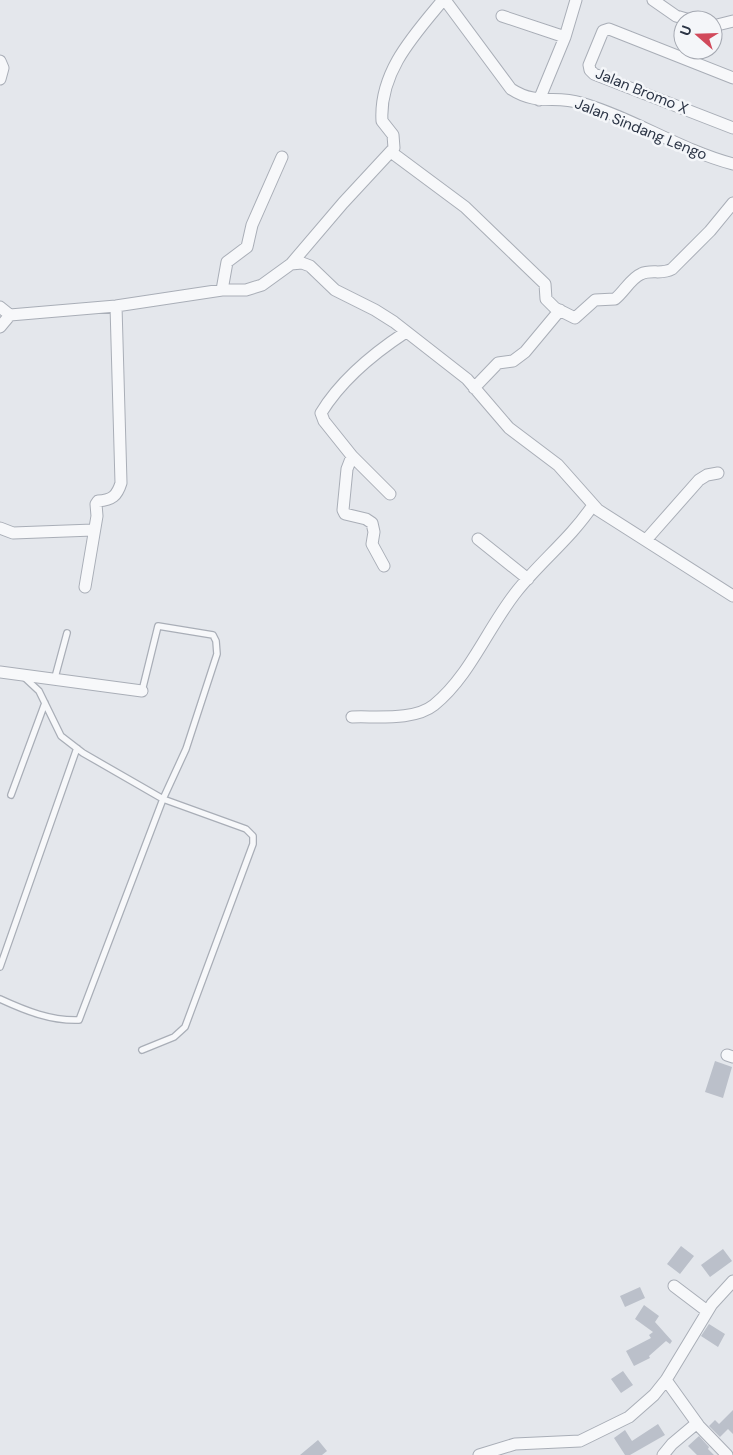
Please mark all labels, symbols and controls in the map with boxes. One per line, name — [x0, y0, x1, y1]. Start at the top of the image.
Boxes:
north arrow — [673, 10, 723, 60]
text: U — [676, 23, 696, 38]
street label: Jalan Bromo X — [593, 63, 691, 119]
street label: Jalan Sindang Lengo — [572, 93, 710, 165]

